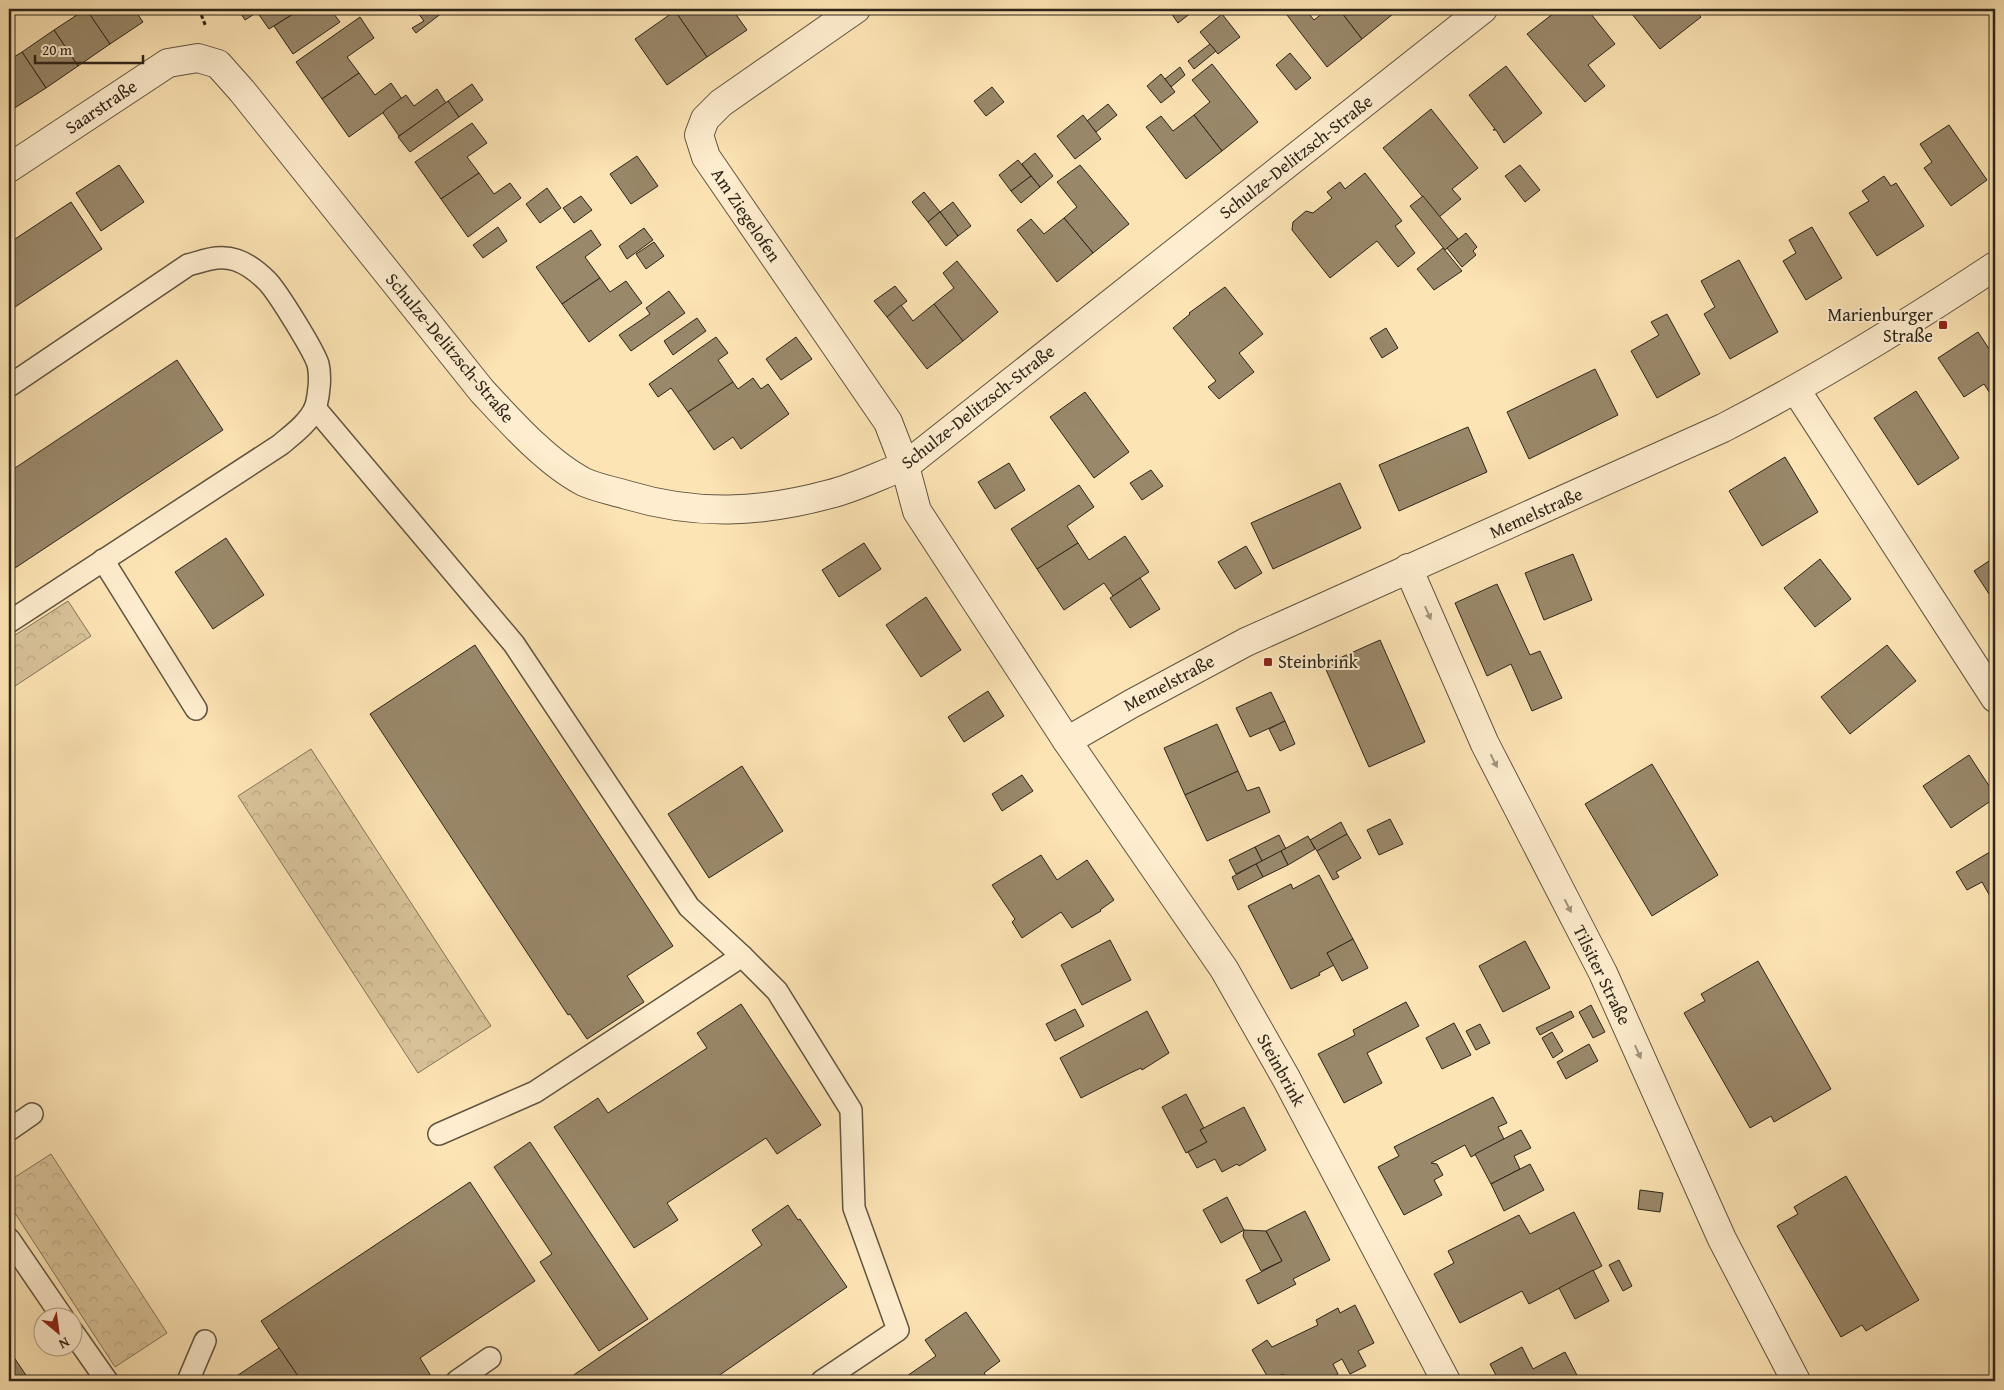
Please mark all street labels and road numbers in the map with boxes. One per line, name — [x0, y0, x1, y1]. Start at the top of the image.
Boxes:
street label: Saarstraße — [59, 73, 142, 141]
street label: Schulze-Delitzsch-Straße — [1213, 88, 1378, 225]
street label: Am Ziegelofen — [705, 162, 788, 267]
street label: Schulze-Delitzsch-Straße — [379, 267, 521, 429]
street label: Schulze-Delitzsch-Straße — [895, 338, 1060, 475]
street label: Memelstraße — [1485, 480, 1587, 545]
street label: Memelstraße — [1118, 647, 1219, 718]
street label: Tilsiter Straße — [1567, 920, 1638, 1029]
street label: Steinbrink — [1250, 1028, 1313, 1112]

